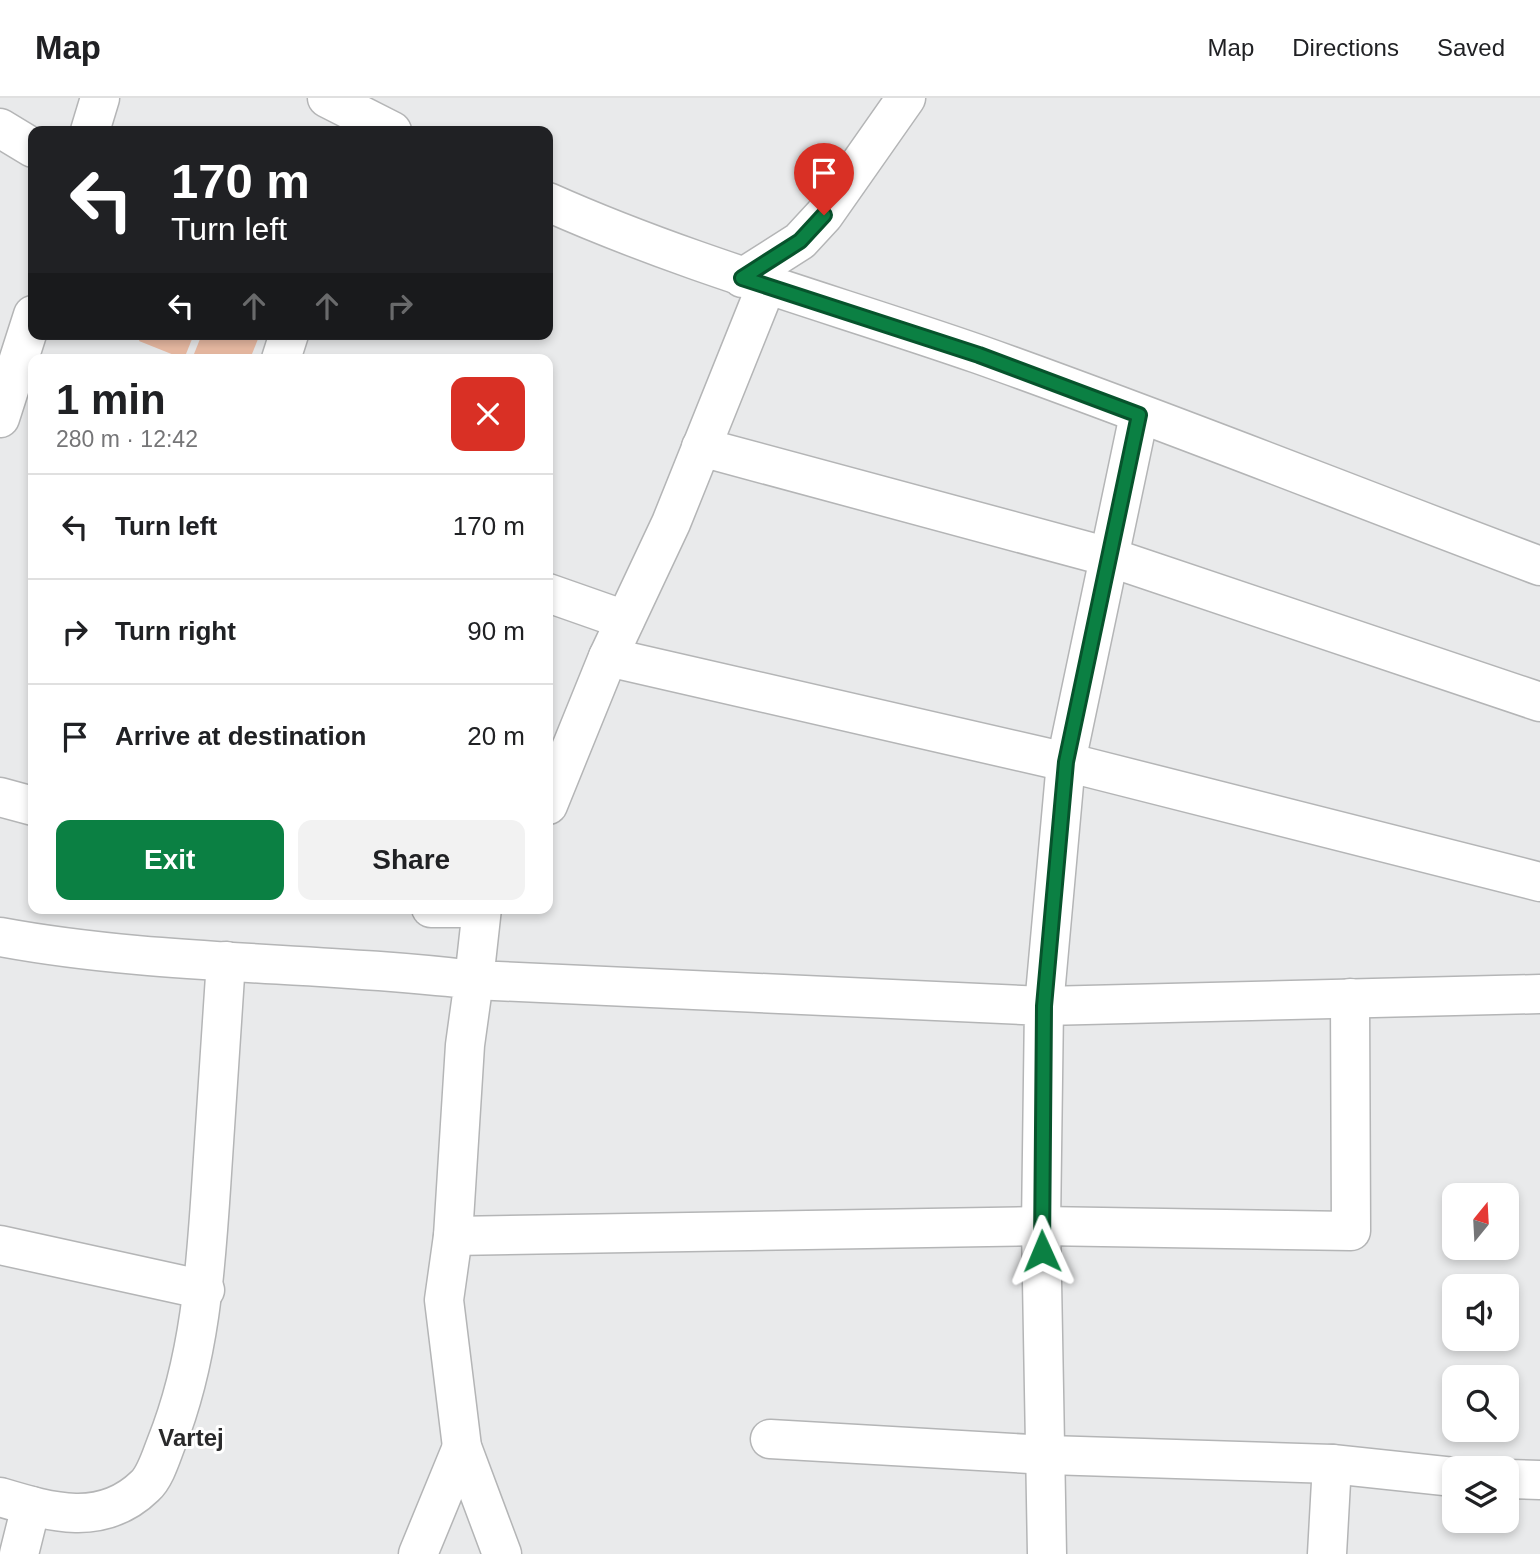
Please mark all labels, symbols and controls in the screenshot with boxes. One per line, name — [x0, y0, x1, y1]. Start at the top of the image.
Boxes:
text: Map — [35, 29, 101, 66]
text: Map — [1208, 34, 1254, 61]
text: Directions — [1292, 34, 1399, 61]
text: Saved — [1437, 34, 1505, 61]
pin — [794, 143, 854, 215]
icon: left — [56, 154, 147, 245]
text: 170 m — [171, 154, 310, 208]
icon: arrive — [805, 154, 843, 192]
text: Turn left — [171, 211, 287, 247]
icon: left — [162, 287, 200, 325]
icon: ahead — [235, 287, 273, 325]
icon: ahead — [308, 287, 346, 325]
icon: right — [381, 287, 419, 325]
text: 1 min — [56, 376, 166, 423]
button: close — [451, 377, 525, 451]
text: 280 m · 12:42 — [56, 426, 198, 452]
icon: left — [56, 508, 94, 546]
text: Turn left — [115, 511, 217, 541]
text: 170 m — [453, 511, 525, 541]
icon: right — [56, 613, 94, 651]
text: Turn right — [115, 616, 236, 646]
text: 90 m — [467, 616, 525, 646]
icon: arrive — [56, 718, 94, 756]
text: Arrive at destination — [115, 721, 366, 751]
text: 20 m — [467, 721, 525, 751]
button: Exit — [56, 820, 284, 900]
button: Share — [298, 820, 525, 900]
north arrow — [1442, 1183, 1519, 1260]
map controls — [1442, 1183, 1519, 1533]
position arrow — [1005, 1214, 1079, 1288]
button: sound — [1442, 1274, 1519, 1351]
button: search — [1442, 1365, 1519, 1442]
district label: Vartej — [158, 1424, 224, 1451]
button: layers — [1442, 1456, 1519, 1533]

